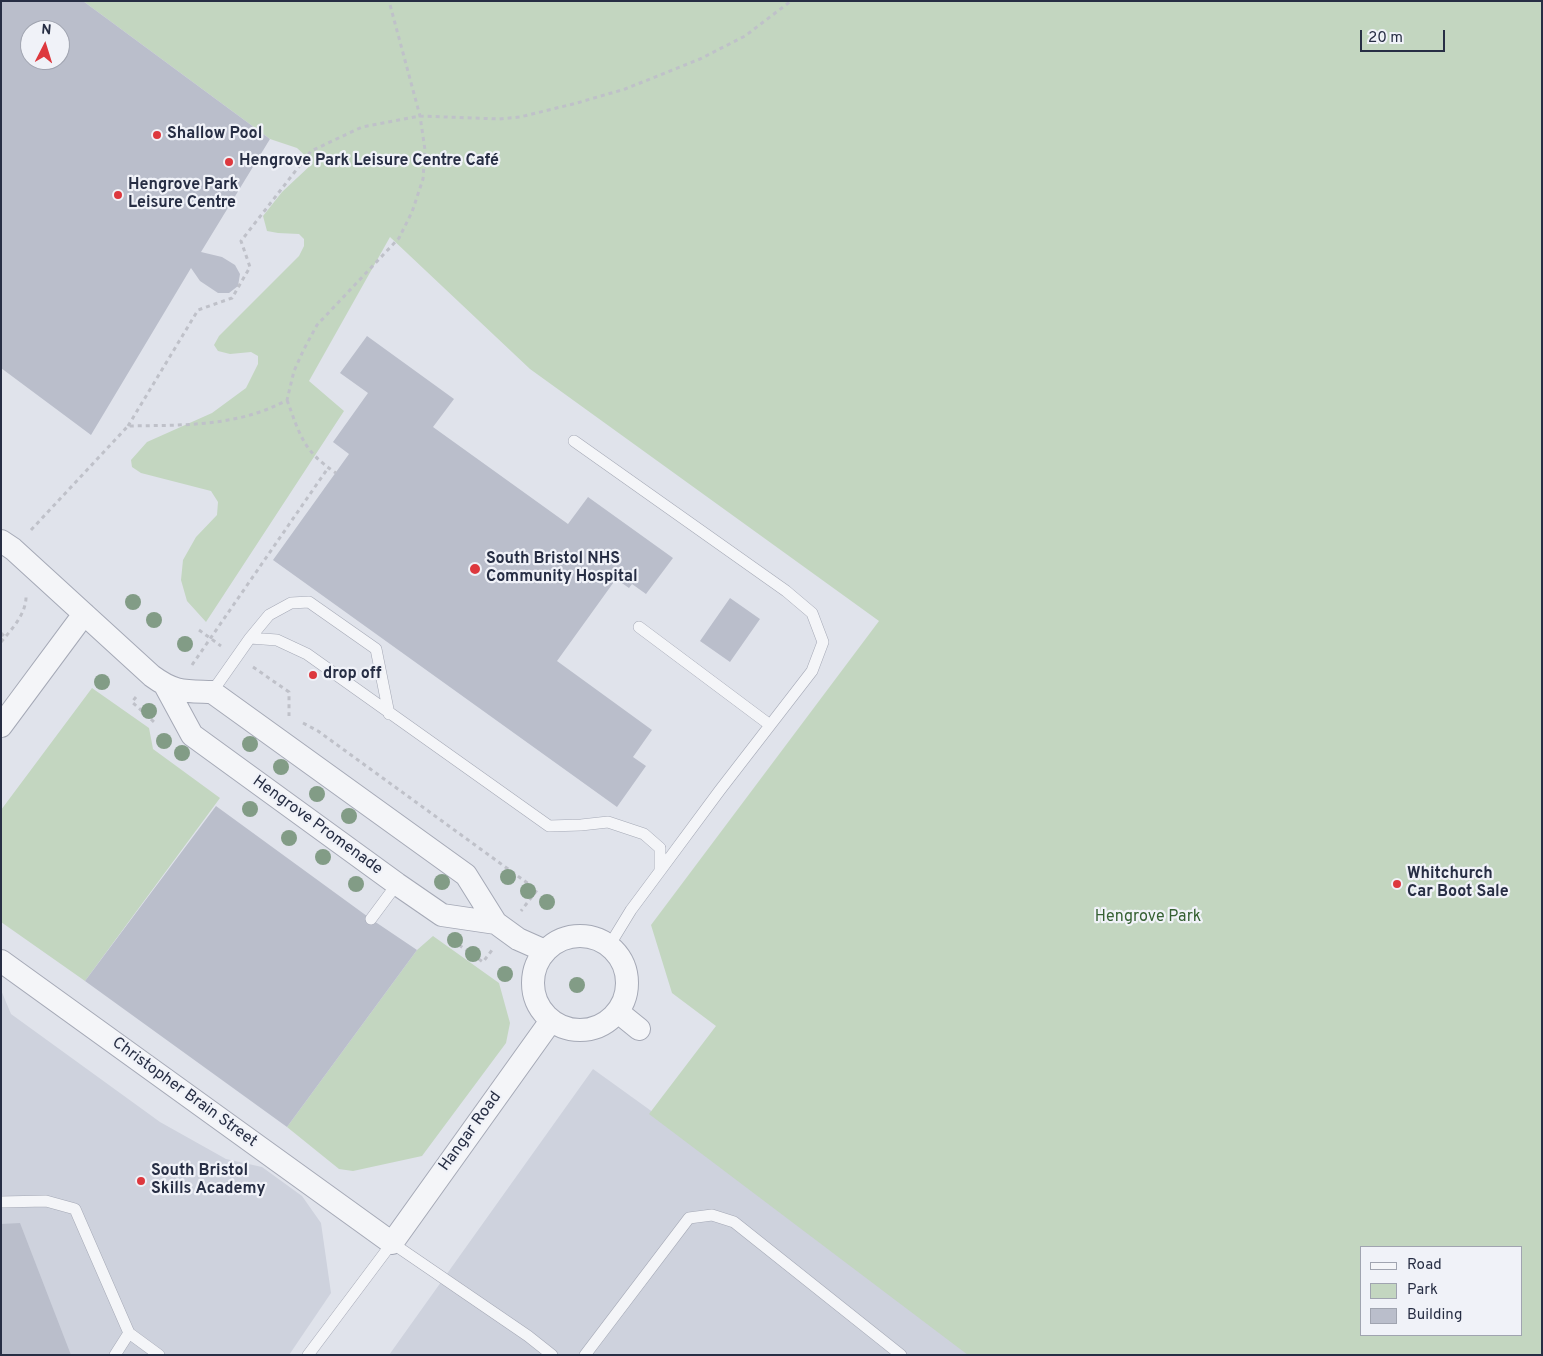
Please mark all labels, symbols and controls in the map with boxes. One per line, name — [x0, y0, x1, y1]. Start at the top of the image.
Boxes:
north arrow — [20, 20, 70, 70]
scale bar — [1363, 20, 1448, 52]
text: N — [41, 22, 52, 39]
text: 20 m — [1368, 29, 1403, 48]
place label: Shallow Pool — [167, 125, 262, 145]
marker: Shallow Pool — [151, 129, 163, 141]
place label: Hengrove Park Leisure Centre Café — [239, 152, 499, 172]
marker: Hengrove Park Leisure Centre Café — [223, 156, 235, 168]
place label: Hengrove Park Leisure Centre — [128, 176, 238, 214]
marker: Hengrove Park Leisure Centre — [112, 189, 124, 201]
place label: South Bristol NHS Community Hospital — [486, 550, 638, 588]
marker: South Bristol NHS Community Hospital — [468, 562, 482, 576]
place label: drop off — [323, 665, 382, 685]
marker: drop off — [307, 669, 319, 681]
street label: Hengrove Promenade — [248, 772, 386, 880]
place label: Whitchurch Car Boot Sale — [1407, 865, 1509, 903]
marker: Whitchurch Car Boot Sale — [1391, 878, 1403, 890]
park label: Hengrove Park — [1095, 908, 1201, 928]
street label: Christopher Brain Street — [108, 1034, 260, 1152]
street label: Hangar Road — [436, 1089, 506, 1175]
place label: South Bristol Skills Academy — [151, 1162, 266, 1200]
marker: South Bristol Skills Academy — [135, 1175, 147, 1187]
legend — [1360, 1246, 1523, 1336]
text: Road — [1407, 1256, 1442, 1275]
text: Park — [1407, 1281, 1438, 1300]
text: Building — [1407, 1306, 1462, 1325]

